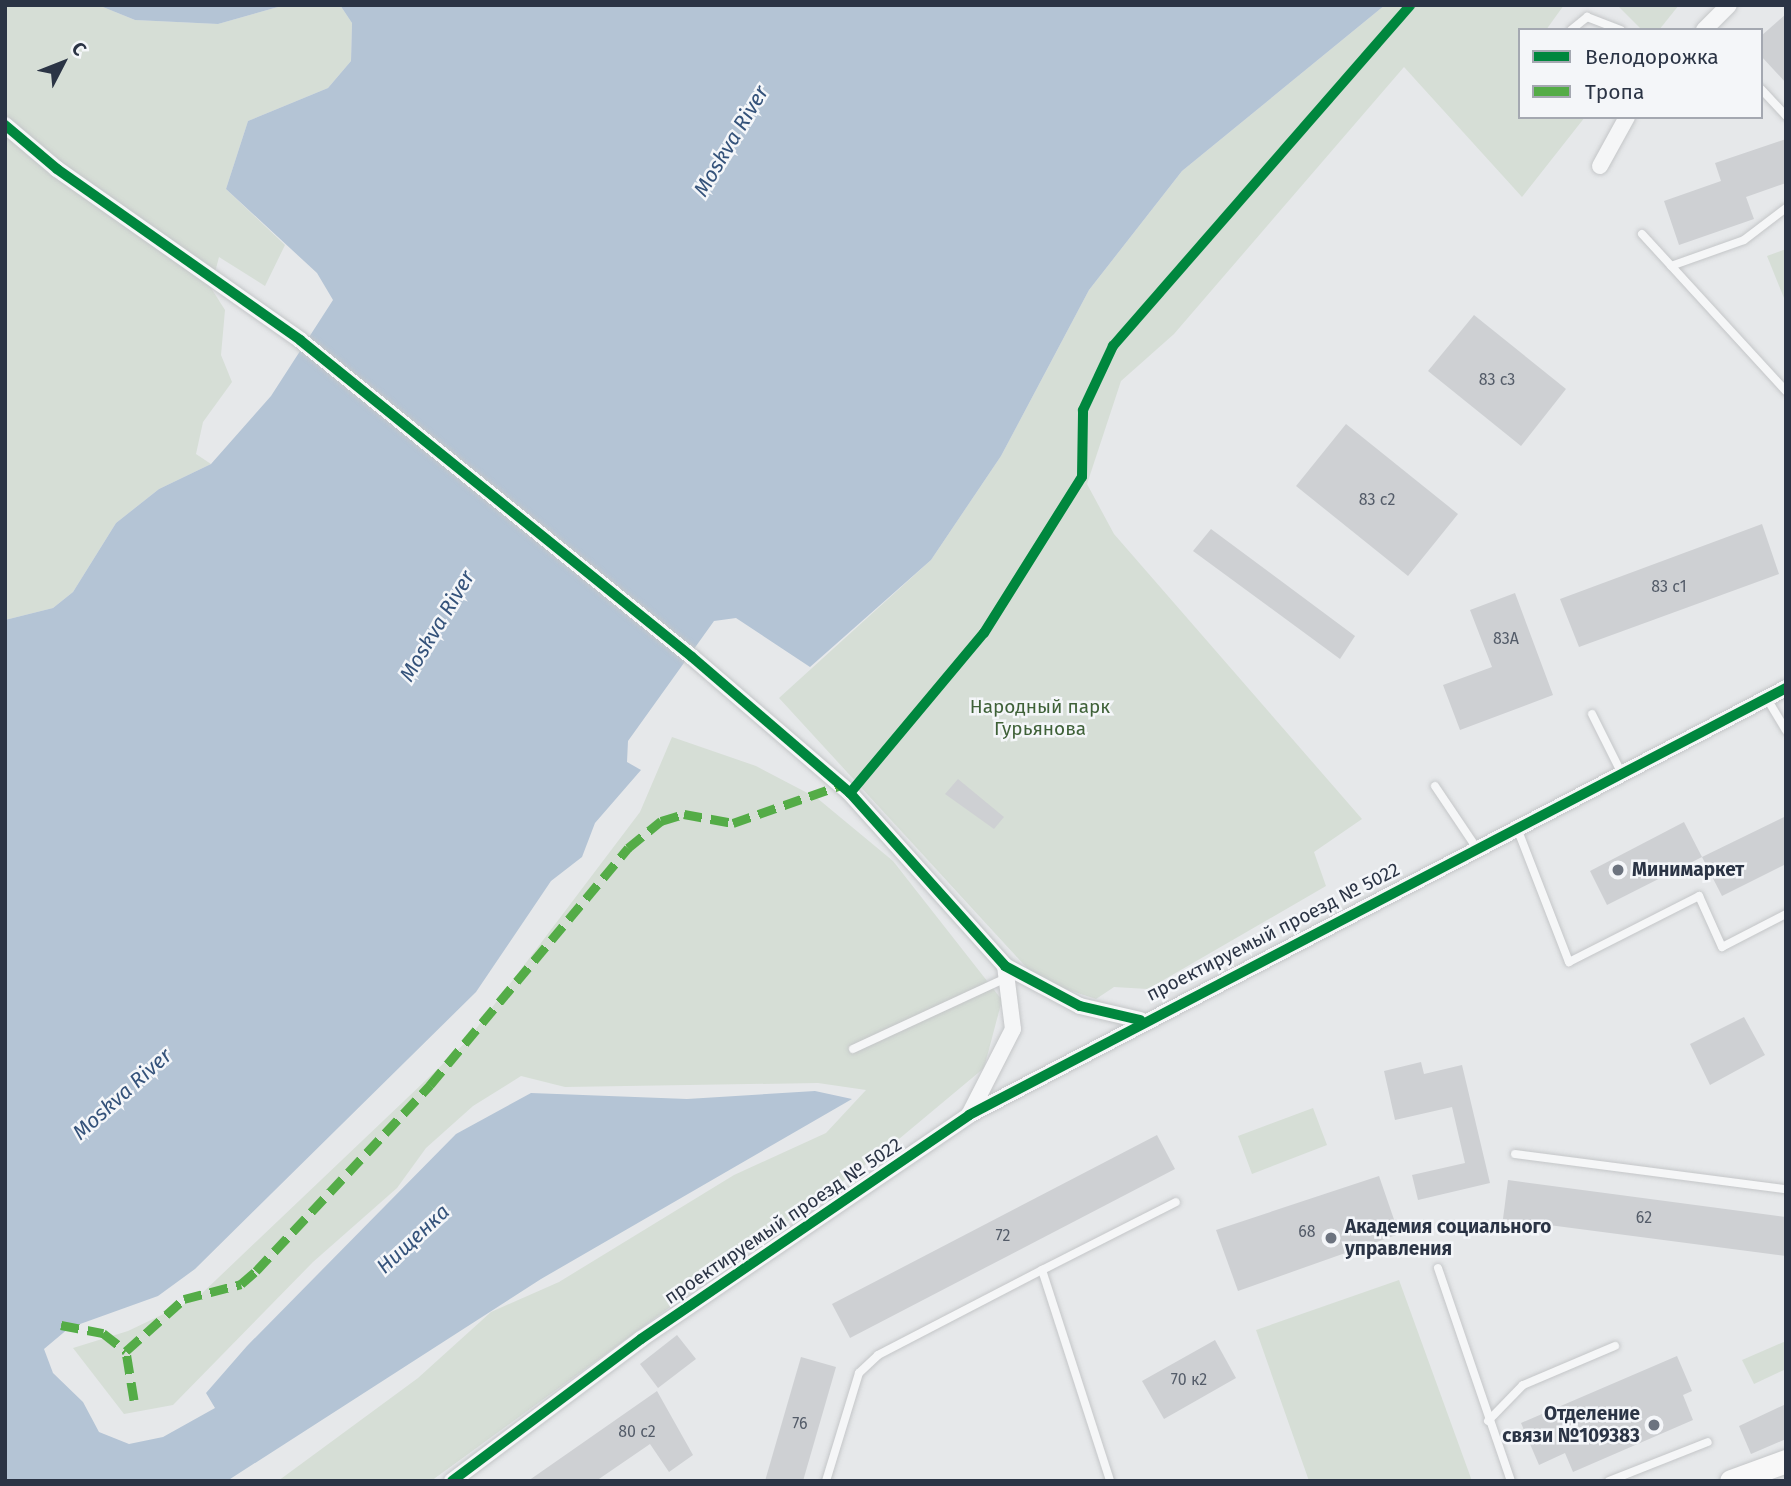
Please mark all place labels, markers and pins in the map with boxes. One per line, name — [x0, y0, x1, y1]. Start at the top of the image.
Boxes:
place label: Минимаркет — [1632, 859, 1744, 881]
marker: Минимаркет — [1610, 862, 1626, 878]
place label: Академия социального управления — [1345, 1216, 1551, 1260]
marker: Академия социального управления — [1323, 1230, 1339, 1246]
place label: Отделение связи №109383 — [1502, 1403, 1640, 1447]
marker: Отделение связи №109383 — [1646, 1417, 1662, 1433]

